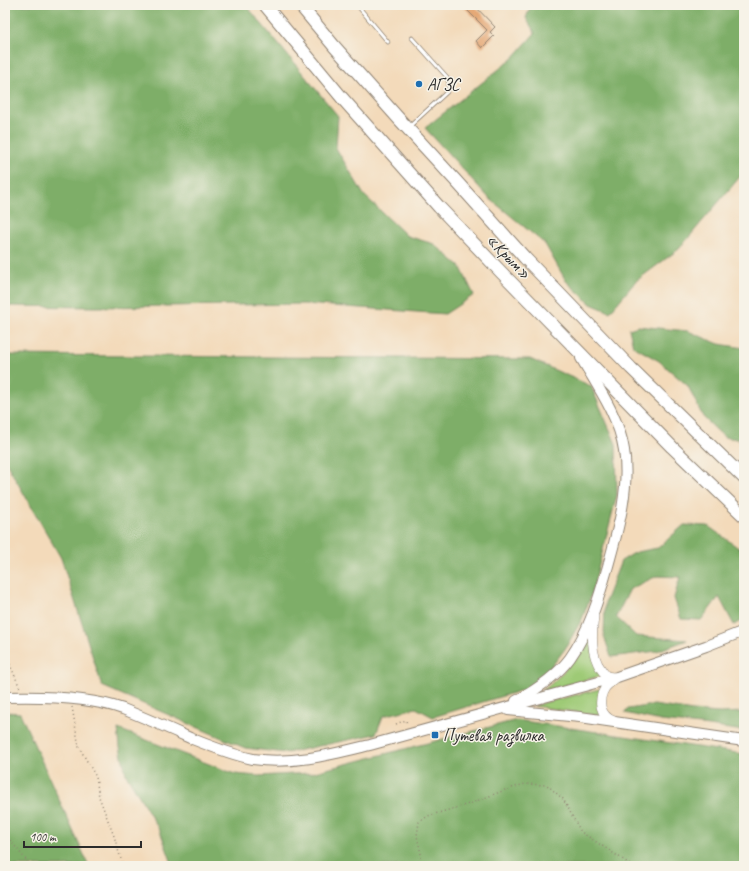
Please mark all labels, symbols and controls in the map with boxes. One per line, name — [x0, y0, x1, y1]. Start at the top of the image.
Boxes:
place label: АГЗС — [427, 74, 461, 95]
marker: АГЗС — [414, 79, 424, 89]
street label: «Крым» — [482, 229, 535, 284]
place label: Путевая развилка — [443, 725, 545, 747]
marker: Путевая развилка — [430, 730, 440, 740]
scale bar — [24, 823, 141, 849]
text: 100 m — [30, 829, 57, 845]

